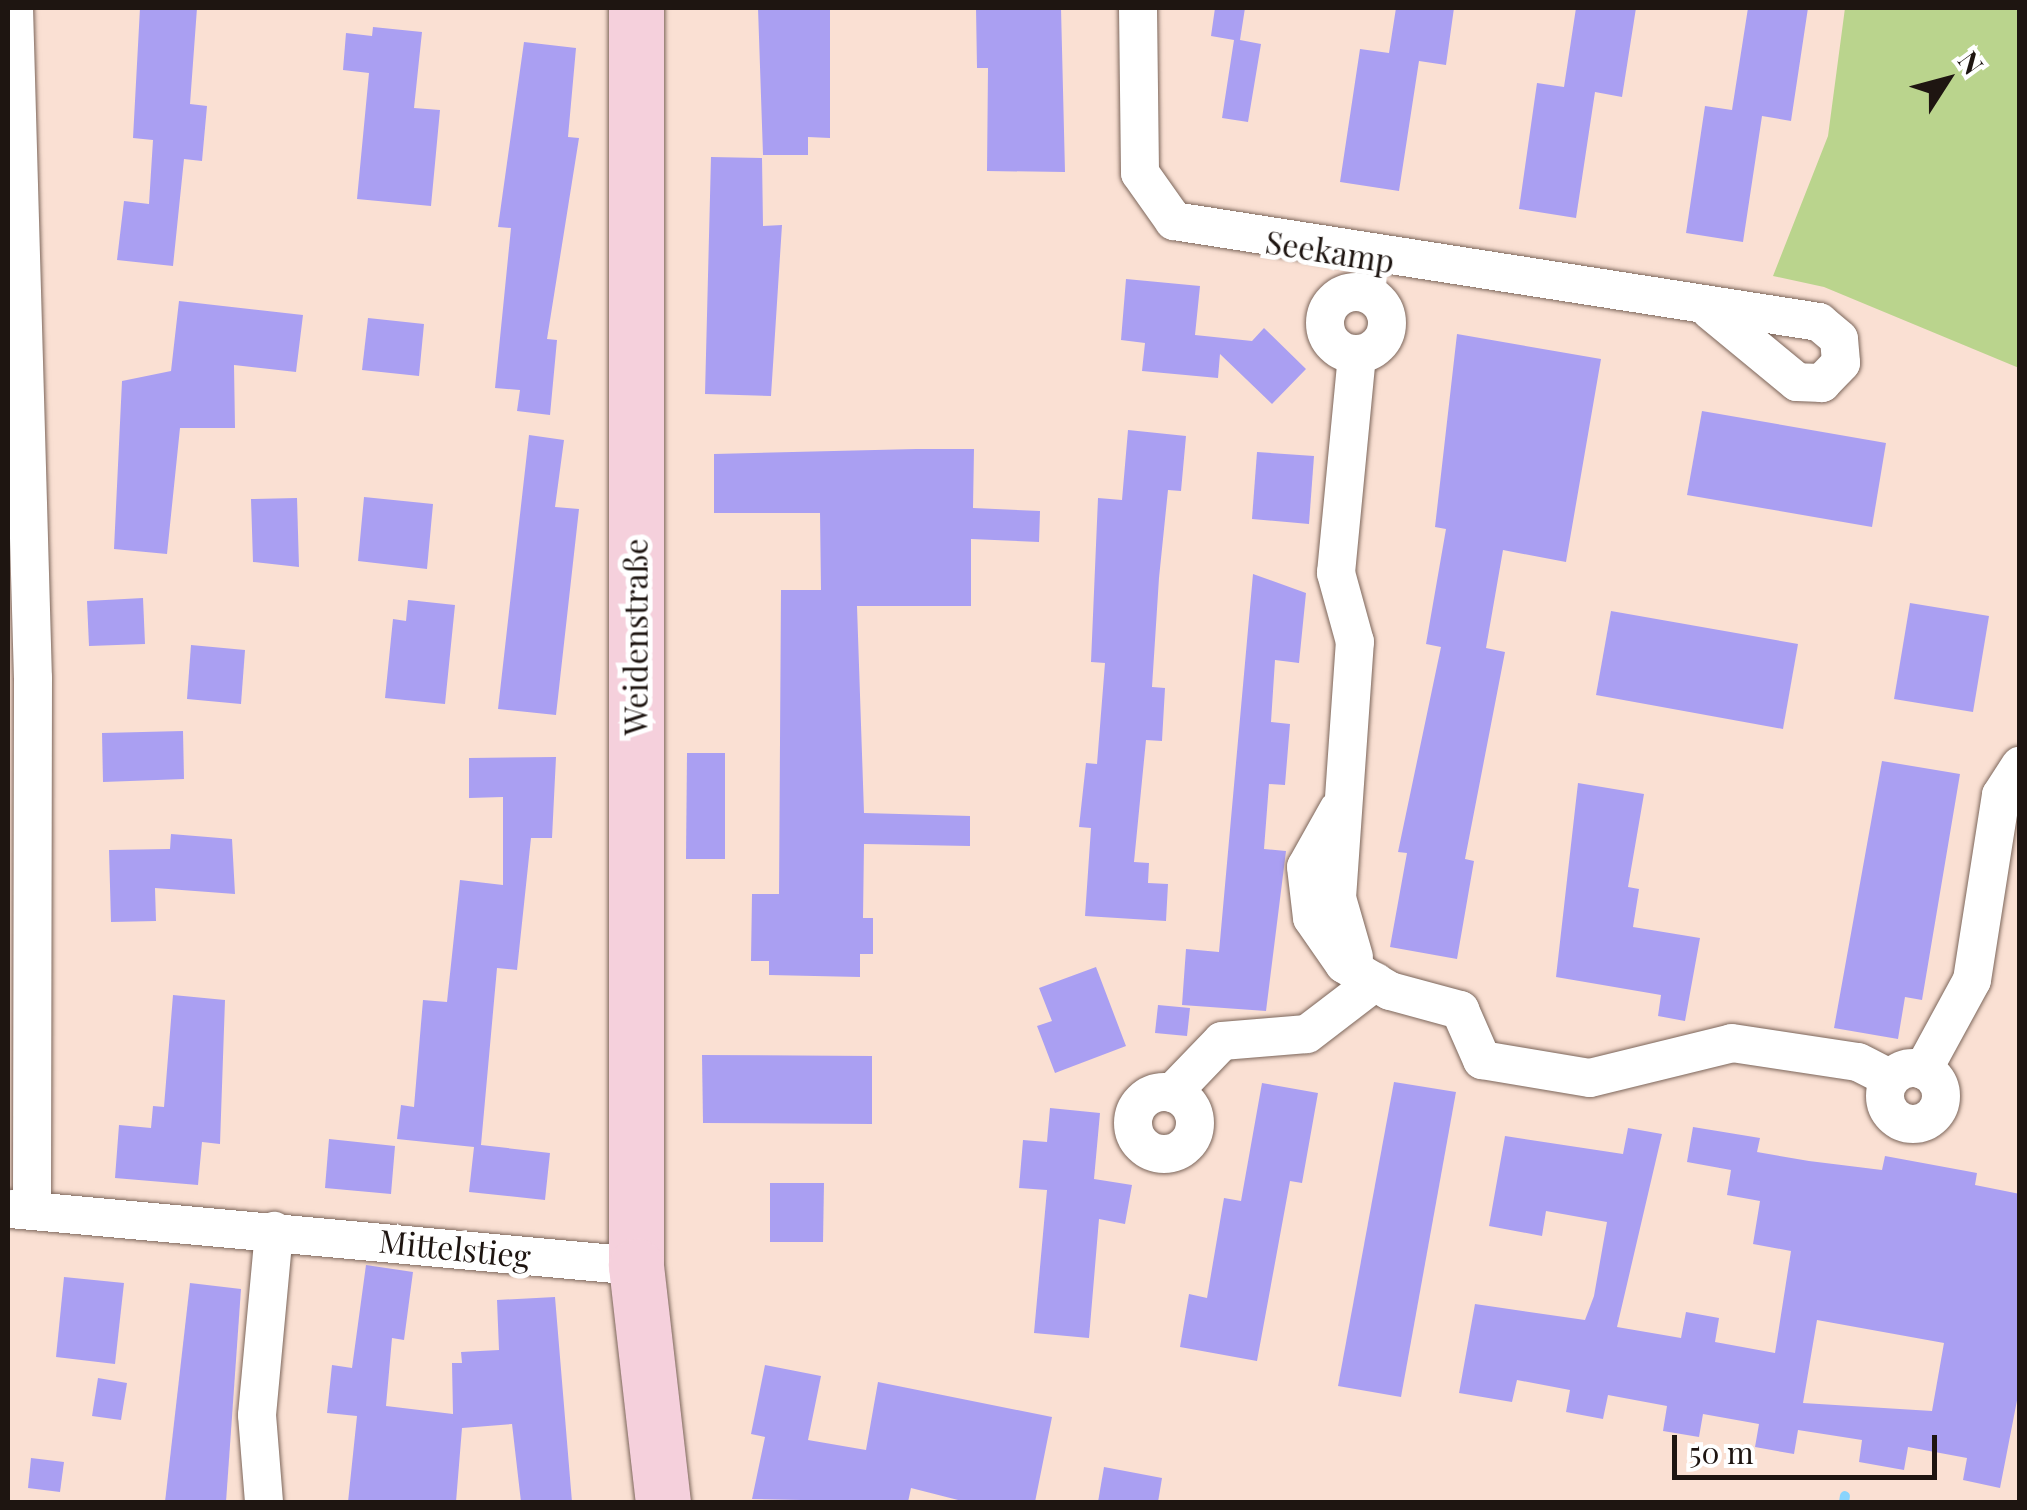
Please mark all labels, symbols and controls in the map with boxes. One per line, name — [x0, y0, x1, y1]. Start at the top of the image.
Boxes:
north arrow — [1897, 30, 1997, 130]
text: N — [1951, 43, 1993, 81]
street label: Seekamp — [1263, 222, 1397, 280]
street label: Weidenstraße — [616, 539, 654, 735]
street label: Mittelstieg — [377, 1221, 533, 1275]
scale bar — [1677, 1415, 1942, 1477]
text: 50 m — [1689, 1432, 1754, 1472]

